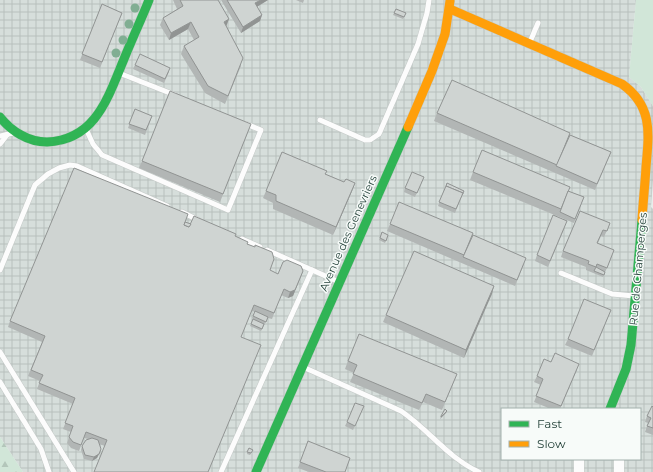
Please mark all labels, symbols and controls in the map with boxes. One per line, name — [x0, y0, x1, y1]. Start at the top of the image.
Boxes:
street label: Avenue des Genevriers — [316, 172, 380, 293]
street label: Rue de Champerges — [626, 211, 650, 326]
legend — [501, 408, 641, 460]
text: Fast — [537, 416, 562, 431]
text: Slow — [537, 436, 566, 451]

